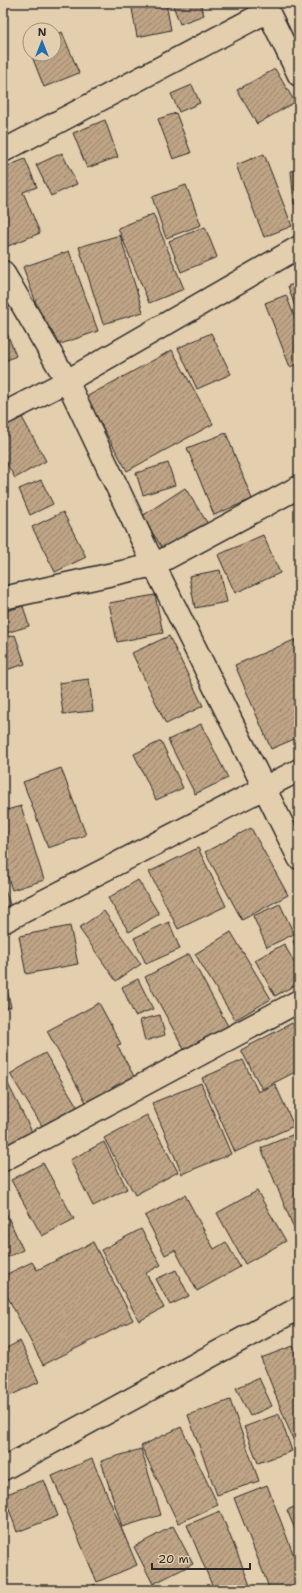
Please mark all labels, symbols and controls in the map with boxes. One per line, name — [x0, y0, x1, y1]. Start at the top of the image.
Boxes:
north arrow — [22, 22, 62, 62]
text: N — [38, 25, 47, 40]
scale bar — [152, 1545, 250, 1571]
text: 20 m — [158, 1551, 189, 1567]

